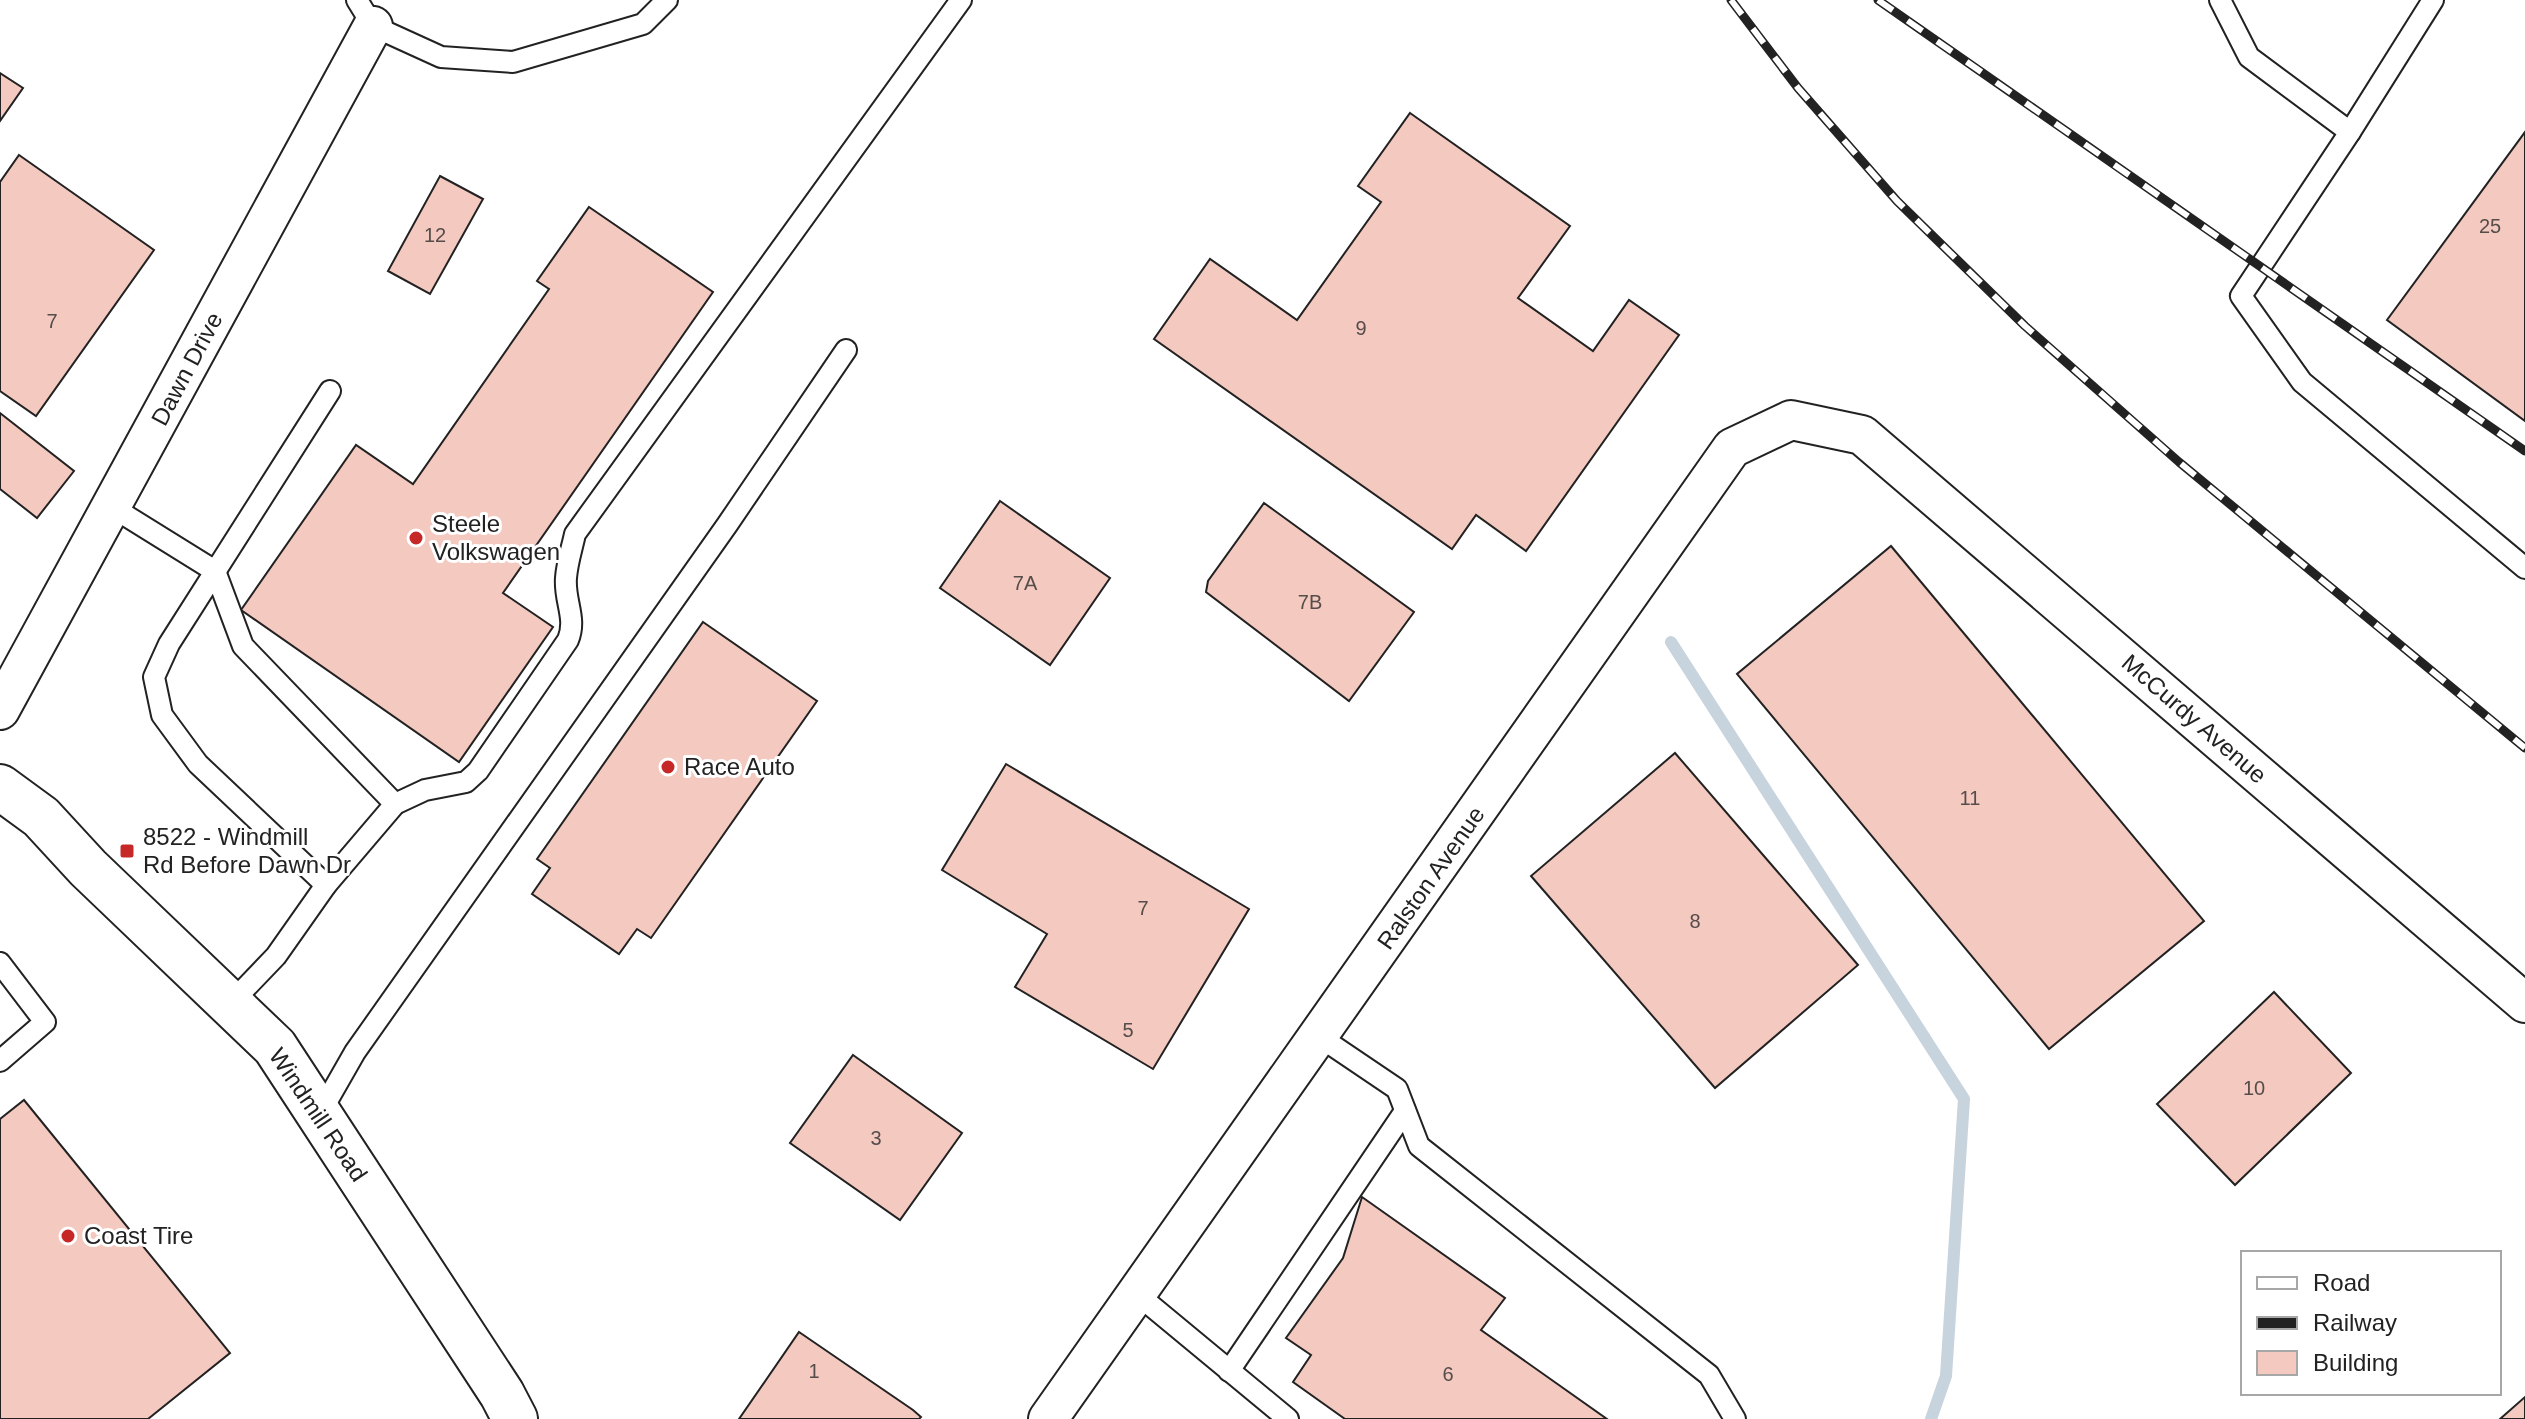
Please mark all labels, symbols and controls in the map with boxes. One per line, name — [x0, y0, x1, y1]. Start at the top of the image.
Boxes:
house number: 25 — [2479, 215, 2501, 237]
house number: 12 — [424, 224, 446, 246]
street label: Dawn Drive — [146, 308, 228, 430]
house number: 7 — [46, 310, 58, 332]
house number: 9 — [1355, 317, 1367, 339]
place label: Steele Volkswagen — [432, 510, 560, 565]
marker: Steele Volkswagen — [407, 529, 425, 547]
house number: 7A — [1013, 572, 1038, 594]
house number: 7B — [1298, 591, 1322, 613]
street label: McCurdy Avenue — [2117, 649, 2272, 789]
place label: Race Auto — [684, 753, 795, 780]
marker: Race Auto — [659, 758, 677, 776]
house number: 11 — [1960, 787, 1980, 809]
street label: Ralston Avenue — [1371, 801, 1490, 954]
place label: 8522 - Windmill Rd Before Dawn Dr — [143, 823, 351, 878]
marker: 8522 - Windmill Rd Before Dawn Dr — [118, 842, 136, 860]
house number: 7 — [1137, 897, 1149, 919]
house number: 8 — [1689, 910, 1701, 932]
house number: 5 — [1122, 1019, 1134, 1041]
street label: Windmill Road — [264, 1043, 373, 1186]
house number: 10 — [2243, 1077, 2265, 1099]
house number: 3 — [870, 1127, 882, 1149]
place label: Coast Tire — [84, 1222, 193, 1249]
marker: Coast Tire — [59, 1227, 77, 1245]
legend — [2241, 1251, 2501, 1395]
text: Road — [2313, 1269, 2370, 1296]
text: Railway — [2313, 1309, 2397, 1336]
text: Building — [2313, 1349, 2398, 1376]
house number: 1 — [808, 1360, 820, 1382]
house number: 6 — [1442, 1363, 1454, 1385]

